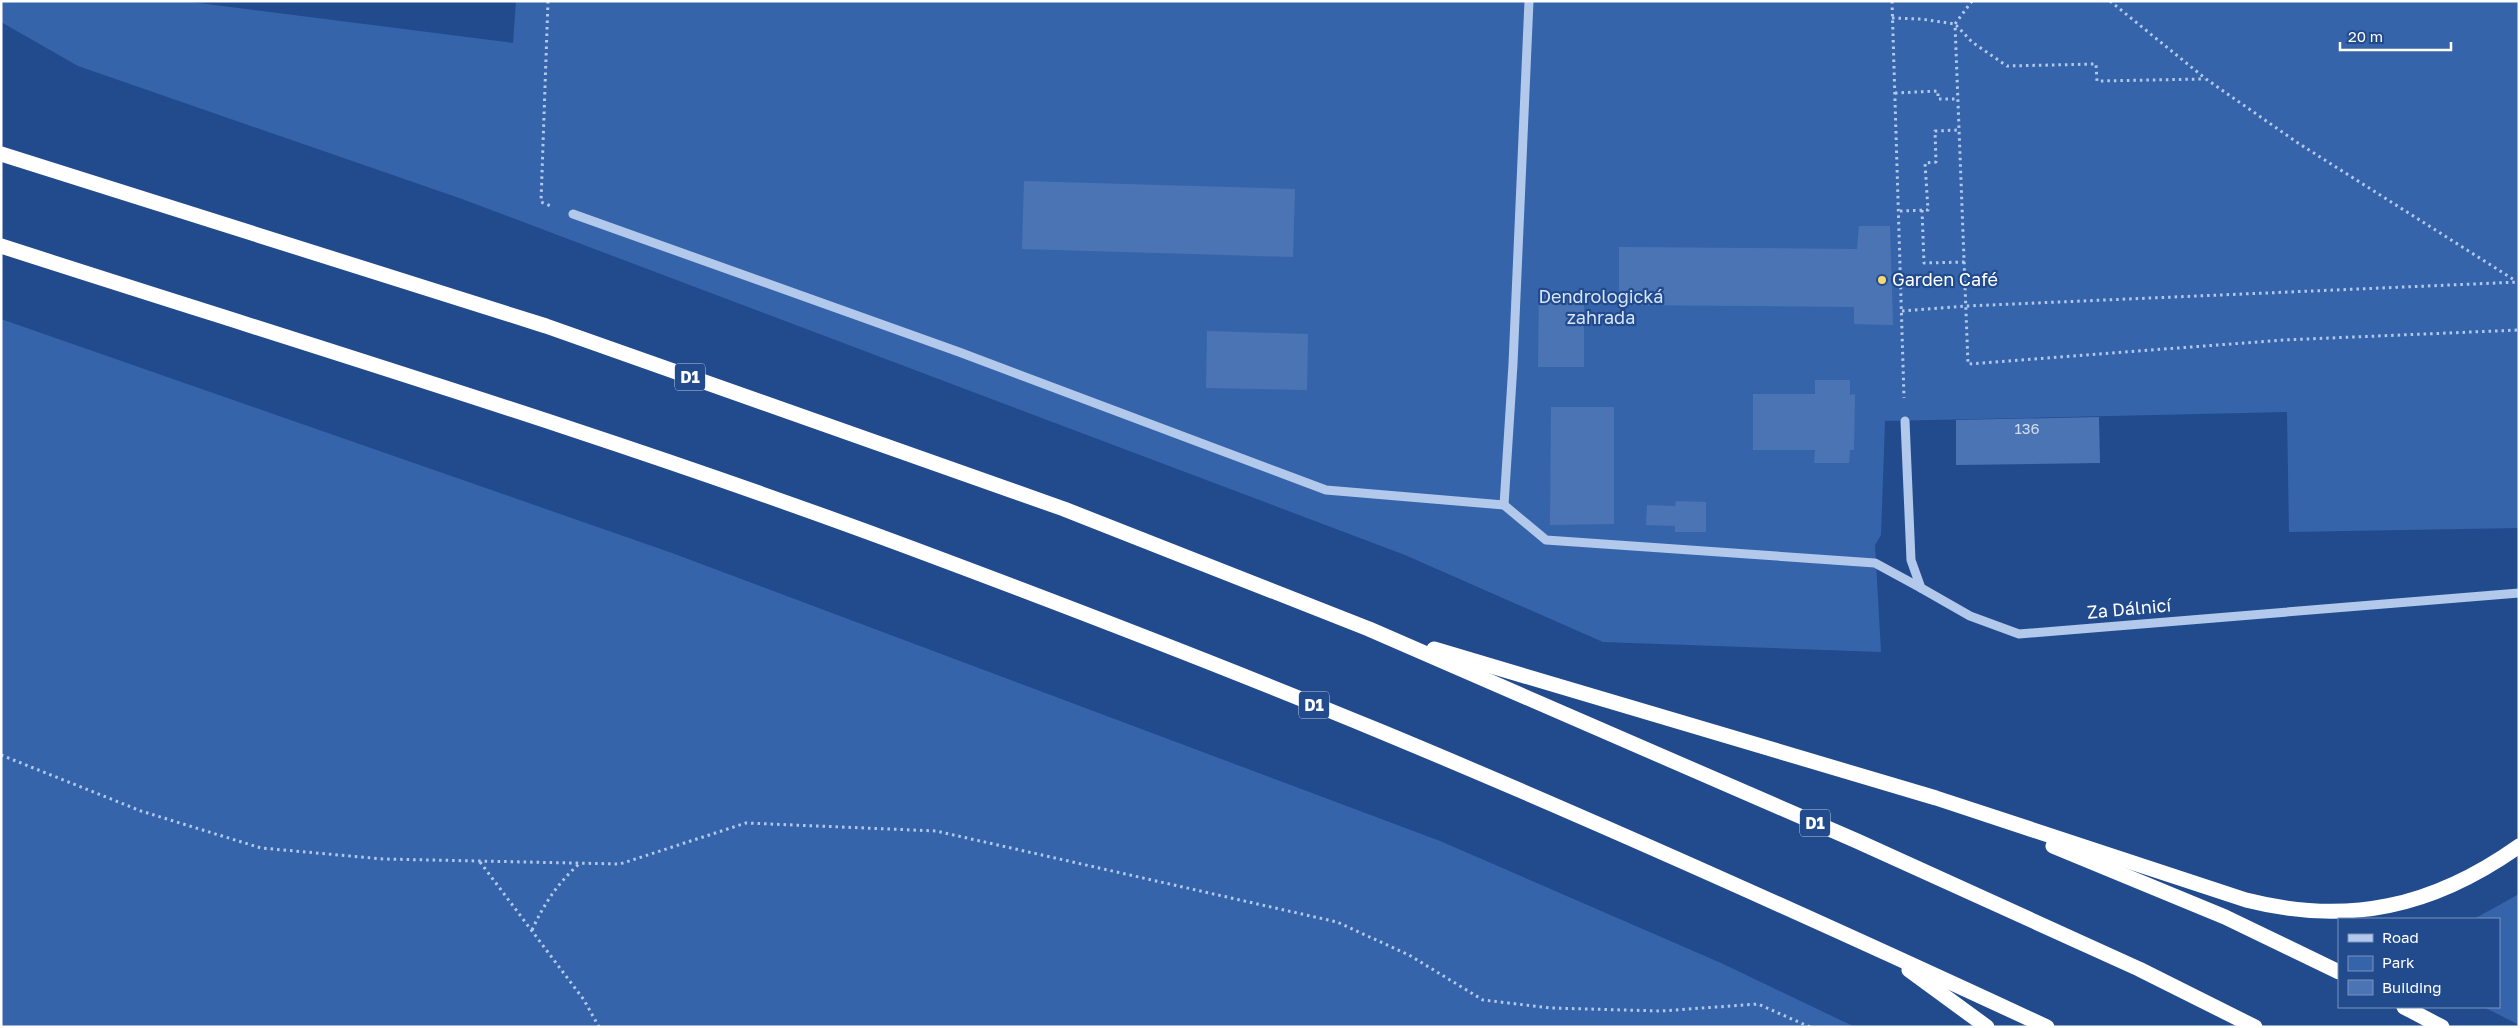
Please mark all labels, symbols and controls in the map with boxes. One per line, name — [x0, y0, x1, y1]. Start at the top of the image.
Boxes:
scale bar — [2340, 20, 2451, 52]
text: 20 m — [2348, 27, 2383, 45]
place label: Garden Café — [1892, 268, 1998, 290]
marker: Garden Café — [1876, 274, 1888, 286]
park label: Dendrologická zahrada — [1538, 285, 1664, 328]
road number: D1 — [675, 364, 705, 391]
house number: 136 — [2014, 419, 2040, 437]
street label: Za Dálnicí — [2086, 593, 2173, 623]
road number: D1 — [1299, 692, 1329, 718]
road number: D1 — [1800, 810, 1830, 836]
legend — [2338, 918, 2500, 1008]
text: Road — [2382, 928, 2419, 946]
text: Park — [2382, 953, 2415, 971]
text: Building — [2382, 978, 2442, 996]

